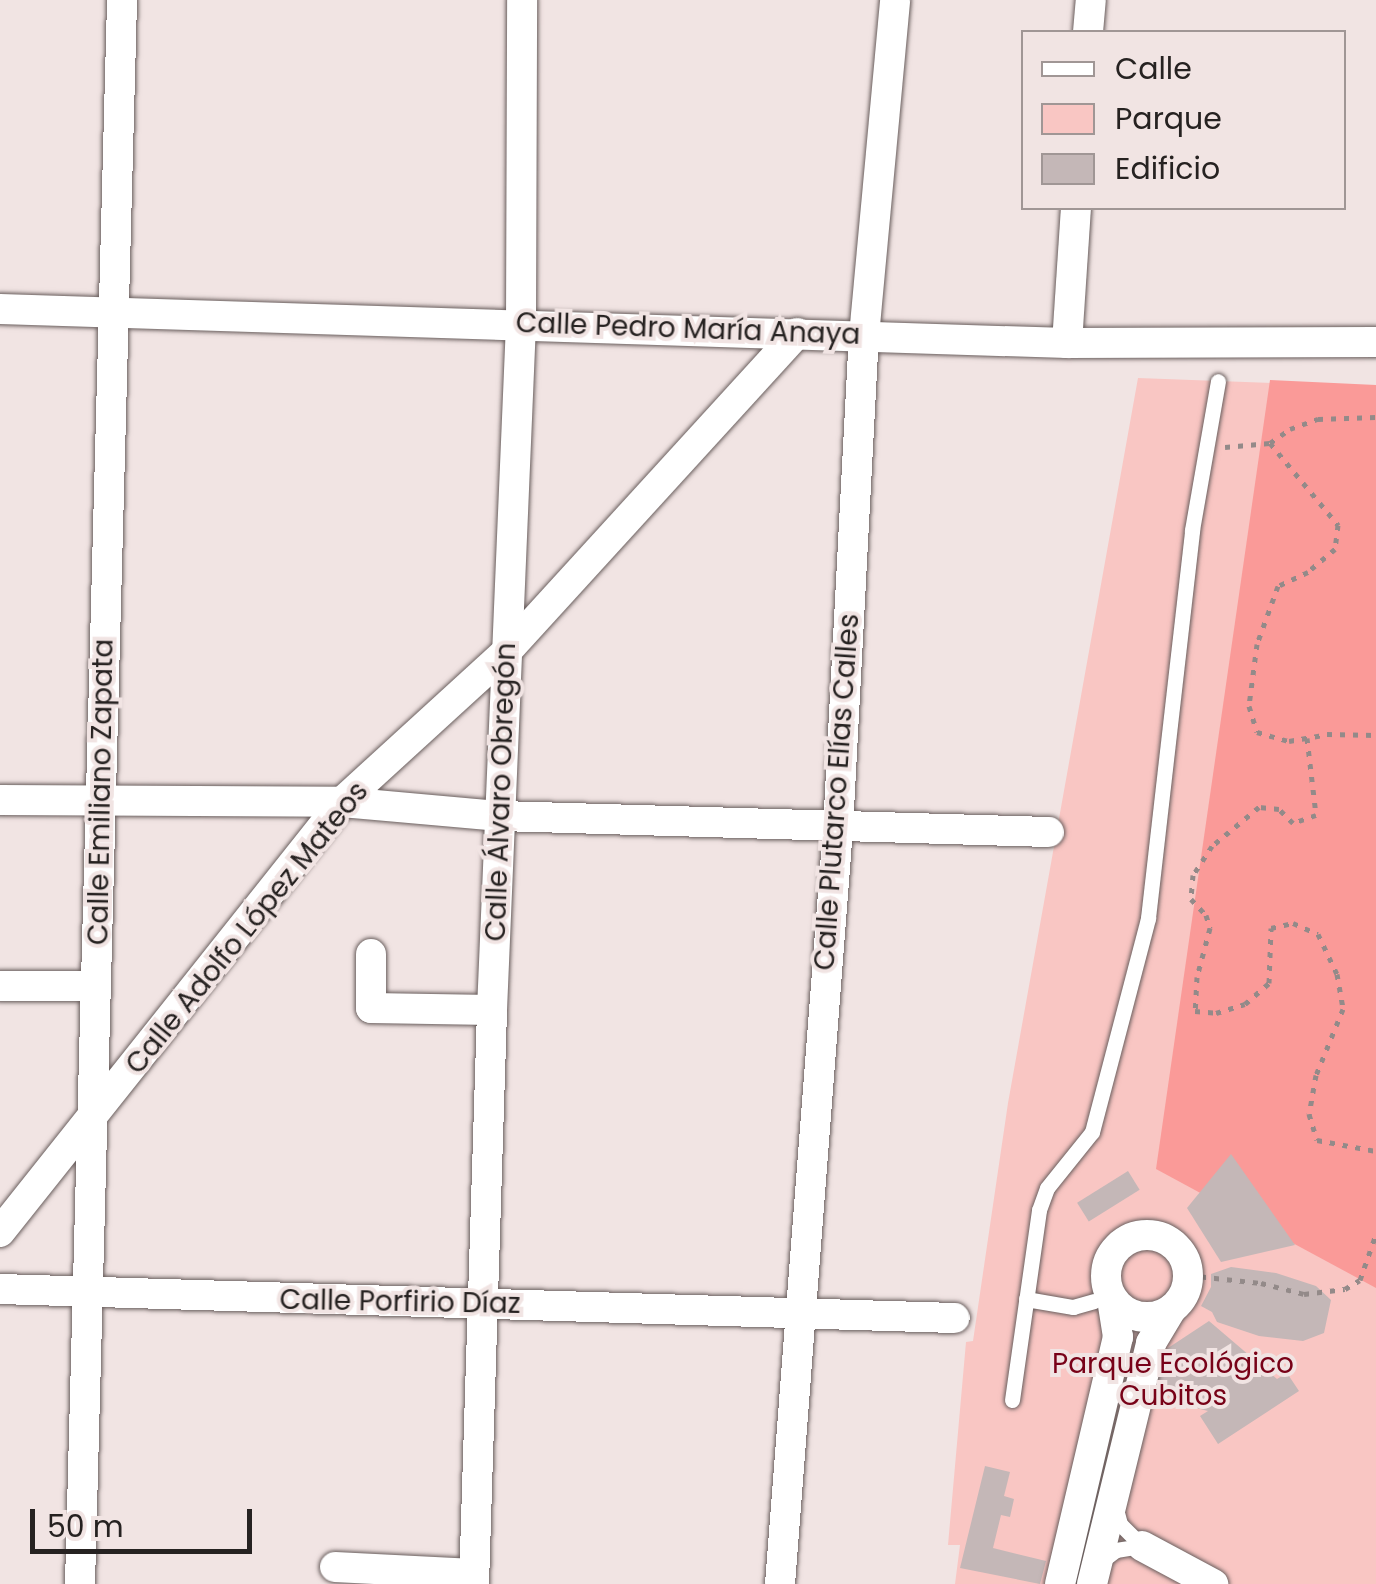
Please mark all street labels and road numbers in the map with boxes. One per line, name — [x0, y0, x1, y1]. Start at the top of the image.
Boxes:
street label: Calle Pedro María Anaya — [515, 306, 861, 352]
street label: Calle Plutarco Elías Calles — [808, 612, 866, 972]
street label: Calle Emiliano Zapata — [82, 639, 120, 945]
street label: Calle Álvaro Obregón — [479, 642, 523, 942]
street label: Calle Adolfo López Mateos — [119, 775, 375, 1081]
street label: Calle Porfirio Díaz — [279, 1283, 521, 1321]

